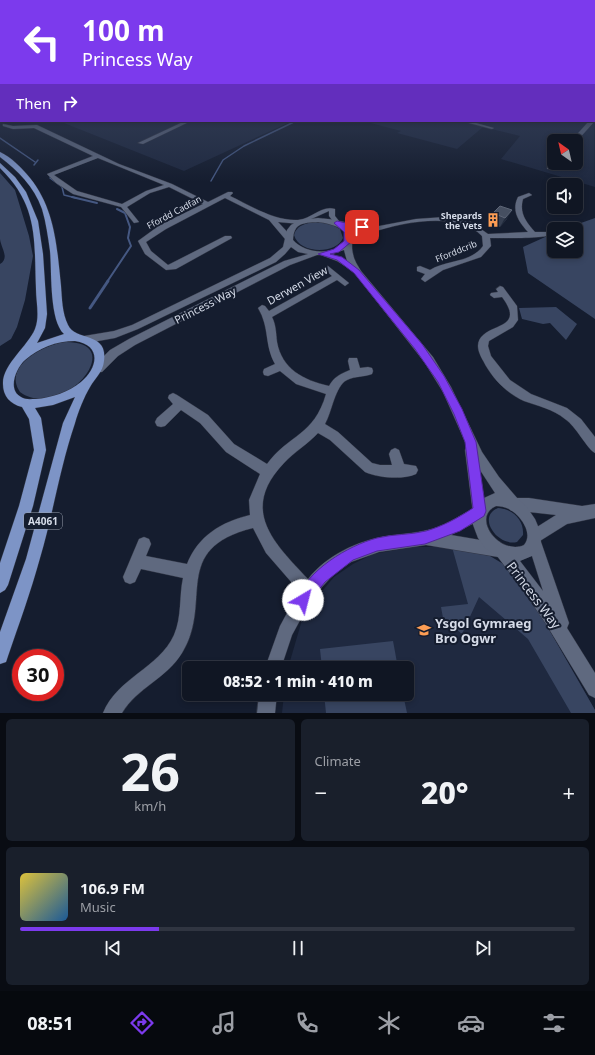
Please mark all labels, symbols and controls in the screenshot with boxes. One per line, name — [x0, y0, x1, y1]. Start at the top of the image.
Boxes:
text: 100 m — [82, 11, 165, 49]
icon: left — [16, 16, 68, 68]
text: Princess Way — [82, 47, 192, 71]
icon: right — [59, 92, 81, 114]
text: Then — [16, 93, 51, 113]
north arrow — [547, 134, 583, 170]
map controls — [547, 134, 583, 258]
button: sound — [547, 178, 583, 214]
street label: Ffordd Cadfan — [144, 192, 204, 232]
place label: Shepards the Vets — [441, 209, 482, 232]
pin — [345, 210, 379, 244]
building icon: Shepards the Vets — [485, 212, 501, 228]
icon: arrive — [351, 216, 373, 238]
button: layers — [547, 222, 583, 258]
street label: Fforddcrib — [433, 237, 479, 265]
street label: Derwen View — [264, 262, 330, 308]
street label: Princess Way — [172, 283, 239, 327]
road number: A4061 — [24, 513, 62, 529]
street label: Princess Way — [503, 558, 565, 633]
position arrow — [282, 579, 324, 621]
place label: Ysgol Gymraeg Bro Ogwr — [435, 614, 532, 647]
school or university icon: Ysgol Gymraeg Bro Ogwr — [416, 622, 432, 638]
speed limit sign: 30 — [12, 649, 64, 701]
text: 08:52 · 1 min · 410 m — [223, 671, 373, 691]
text: 26 — [121, 735, 180, 806]
text: Climate — [315, 752, 361, 770]
text: 20° — [421, 772, 468, 813]
text: − — [315, 777, 327, 807]
text: + — [562, 777, 575, 807]
text: km/h — [134, 797, 166, 815]
text: 106.9 FM — [80, 878, 145, 898]
text: Music — [80, 898, 116, 916]
icon: previous — [102, 937, 124, 959]
icon: pause — [287, 937, 309, 959]
icon: next — [472, 937, 494, 959]
icon: directions — [128, 1009, 156, 1037]
icon: music — [210, 1009, 238, 1037]
icon: phone — [293, 1009, 321, 1037]
icon: climate — [375, 1009, 403, 1037]
icon: car — [457, 1009, 485, 1037]
icon: filters — [540, 1009, 568, 1037]
text: 08:51 — [27, 1011, 73, 1035]

